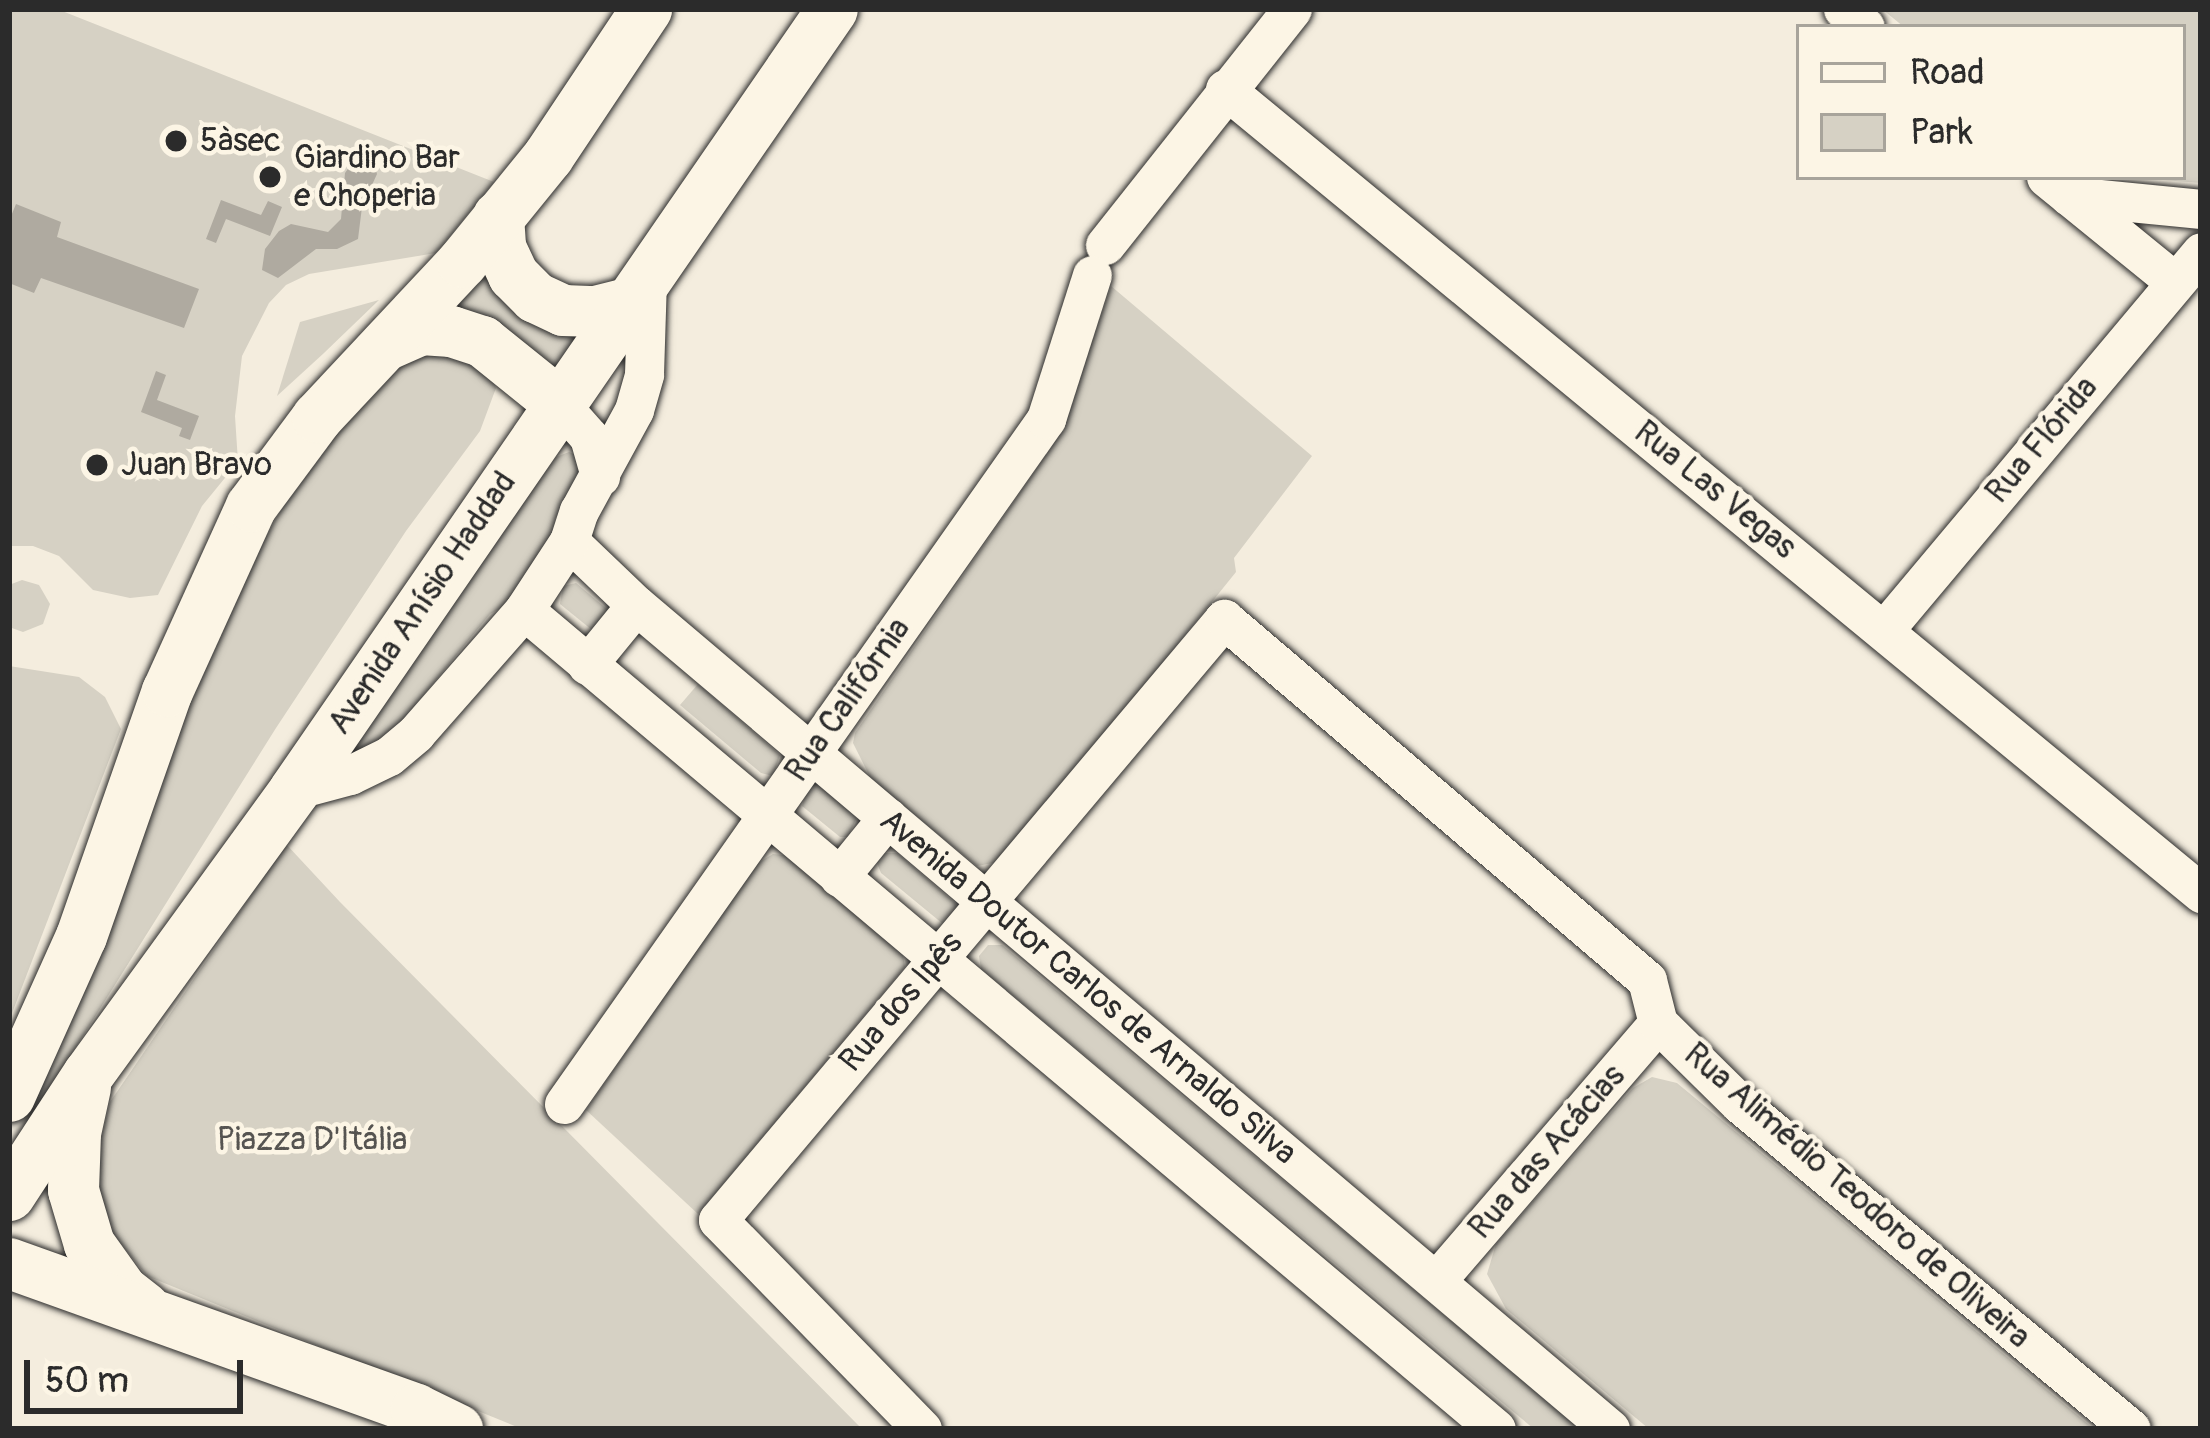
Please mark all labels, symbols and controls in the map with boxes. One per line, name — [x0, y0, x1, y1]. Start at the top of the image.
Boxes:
legend — [1796, 24, 2186, 180]
text: Road — [1910, 50, 1985, 95]
text: Park — [1910, 110, 1973, 155]
place label: 5àsec — [200, 121, 281, 161]
marker: 5àsec — [163, 128, 189, 154]
place label: Giardino Bar e Choperia — [294, 138, 460, 216]
marker: Giardino Bar e Choperia — [257, 164, 283, 190]
street label: Rua Flórida — [1978, 369, 2106, 511]
street label: Rua Las Vegas — [1626, 413, 1804, 567]
place label: Juan Bravo — [121, 445, 272, 485]
marker: Juan Bravo — [84, 452, 110, 478]
street label: Avenida Anísio Haddad — [319, 464, 525, 742]
street label: Rua Califórnia — [777, 611, 919, 789]
street label: Avenida Doutor Carlos de Arnaldo Silva — [872, 801, 1304, 1173]
street label: Rua dos Ipês — [831, 924, 971, 1080]
street label: Rua Alimédio Teodoro de Oliveira — [1676, 1035, 2038, 1357]
street label: Rua das Acácias — [1461, 1057, 1633, 1247]
park label: Piazza D'Itália — [217, 1120, 407, 1160]
scale bar — [30, 1336, 249, 1410]
text: 50 m — [45, 1358, 129, 1403]

